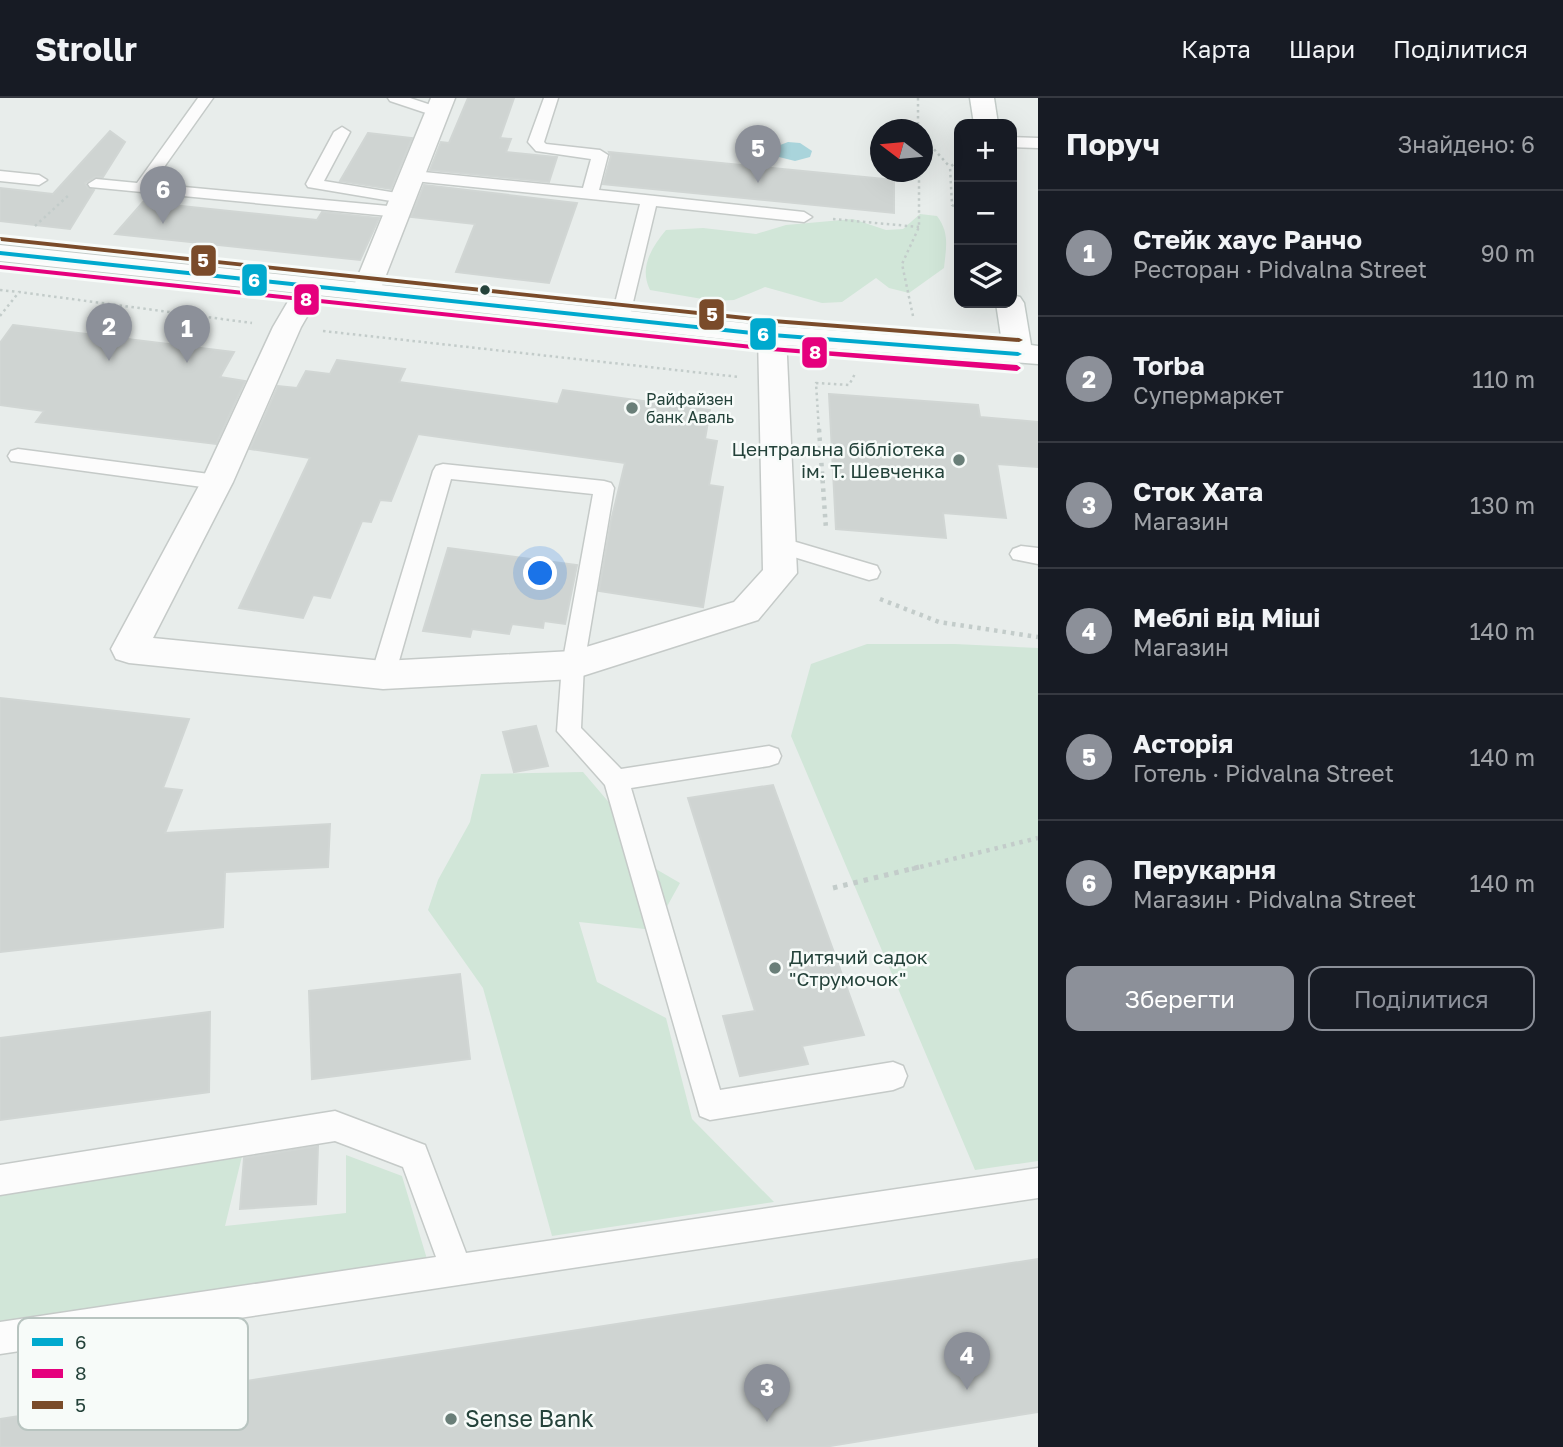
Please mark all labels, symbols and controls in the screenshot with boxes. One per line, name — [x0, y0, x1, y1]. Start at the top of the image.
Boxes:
text: Strollr — [35, 29, 137, 68]
text: Карта — [1181, 34, 1251, 63]
text: Шари — [1289, 34, 1355, 63]
text: Поділитися — [1393, 34, 1528, 63]
north arrow — [870, 119, 933, 182]
map controls — [954, 119, 1017, 308]
button: + — [954, 119, 1017, 182]
pin: 5 — [735, 125, 781, 183]
text: Поруч — [1066, 126, 1160, 162]
text: Знайдено: 6 — [1398, 130, 1535, 158]
pin: 6 — [140, 166, 186, 224]
button: − — [954, 182, 1017, 245]
text: Стейк хаус Ранчо — [1133, 224, 1362, 255]
text: 1 — [1083, 239, 1095, 267]
text: 90 m — [1481, 239, 1535, 267]
line badge: 5 — [190, 244, 217, 277]
button: layers — [954, 245, 1017, 308]
text: 5 — [197, 248, 209, 271]
text: Ресторан · Pidvalna Street — [1133, 255, 1427, 283]
line badge: 6 — [241, 263, 268, 297]
text: 6 — [248, 268, 260, 291]
line badge: 8 — [293, 283, 320, 316]
unlabelled marker — [478, 283, 492, 297]
text: 8 — [300, 287, 312, 310]
line badge: 5 — [698, 298, 725, 331]
text: 5 — [706, 302, 718, 325]
pin: 2 — [86, 303, 132, 361]
pin: 1 — [164, 305, 210, 363]
line badge: 6 — [749, 317, 777, 351]
text: 6 — [757, 322, 769, 345]
line badge: 8 — [801, 336, 828, 369]
text: 8 — [809, 340, 821, 363]
text: Torba — [1133, 350, 1205, 381]
text: 2 — [1082, 365, 1096, 393]
text: 110 m — [1472, 365, 1535, 393]
text: Супермаркет — [1133, 381, 1284, 409]
place label: Райфайзен банк Аваль — [646, 389, 734, 427]
marker: Райфайзен банк Аваль — [624, 400, 640, 416]
place label: Центральна бібліотека ім. Т. Шевченка — [732, 437, 945, 482]
marker: Центральна бібліотека ім. Т. Шевченка — [951, 452, 967, 468]
text: Сток Хата — [1133, 476, 1263, 507]
text: 3 — [1082, 491, 1096, 519]
text: 130 m — [1470, 491, 1535, 519]
text: Магазин — [1133, 507, 1229, 535]
your location — [523, 556, 557, 590]
text: Меблі від Міші — [1133, 602, 1320, 633]
text: 4 — [1082, 617, 1096, 645]
text: 140 m — [1469, 617, 1535, 645]
text: Магазин — [1133, 633, 1229, 661]
text: Асторія — [1133, 728, 1233, 759]
text: 5 — [1082, 743, 1096, 771]
text: 140 m — [1469, 743, 1535, 771]
text: Готель · Pidvalna Street — [1133, 759, 1394, 787]
text: Перукарня — [1133, 854, 1276, 885]
text: 6 — [1082, 869, 1096, 897]
text: 140 m — [1469, 869, 1535, 897]
text: Магазин · Pidvalna Street — [1133, 885, 1416, 913]
place label: Дитячий садок "Струмочок" — [789, 945, 928, 990]
marker: Дитячий садок "Струмочок" — [767, 960, 783, 976]
button: Зберегти — [1066, 966, 1294, 1031]
button: Поділитися — [1308, 966, 1535, 1031]
legend — [18, 1318, 248, 1430]
text: 6 — [75, 1330, 87, 1353]
pin: 4 — [944, 1332, 990, 1390]
text: 8 — [75, 1361, 87, 1384]
pin: 3 — [744, 1364, 790, 1422]
text: 5 — [75, 1393, 86, 1416]
place label: Sense Bank — [465, 1404, 594, 1432]
marker: Sense Bank — [443, 1411, 459, 1427]

